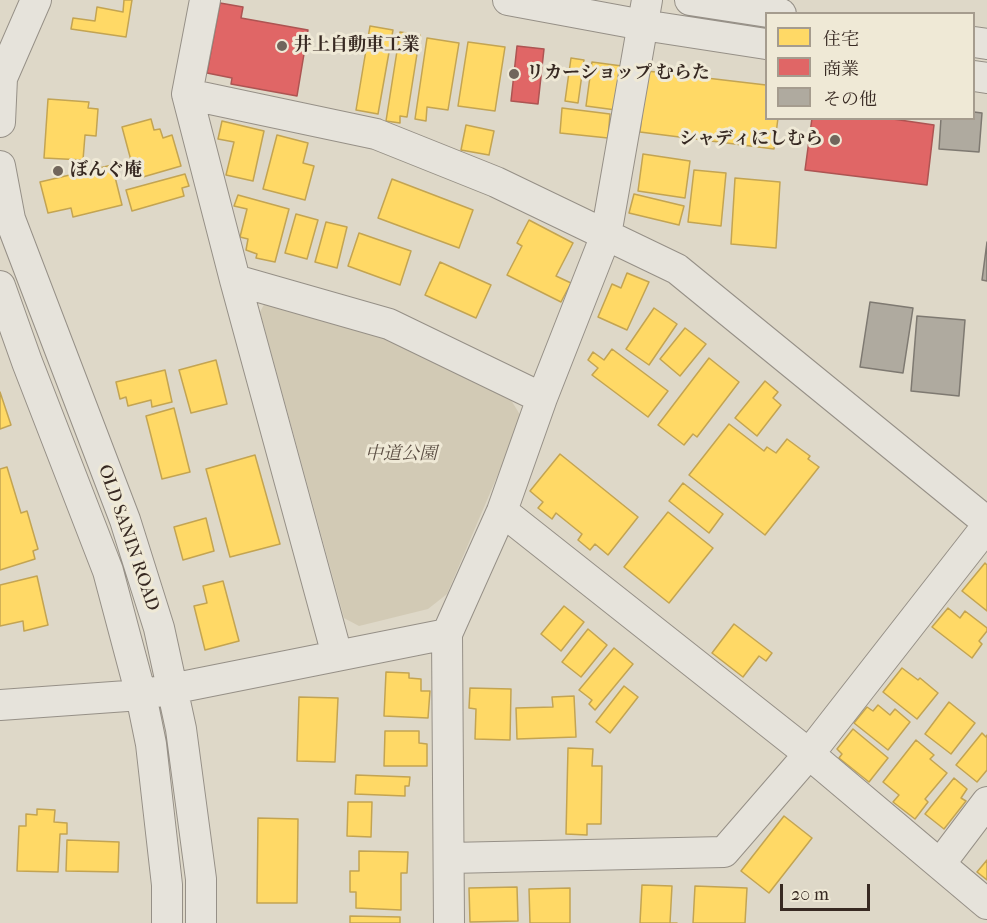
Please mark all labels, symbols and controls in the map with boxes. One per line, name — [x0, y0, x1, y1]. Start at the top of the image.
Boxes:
legend — [765, 12, 975, 120]
text: 住宅 — [823, 29, 859, 50]
place label: 井上自動車工業 — [294, 35, 420, 57]
marker: 井上自動車工業 — [275, 39, 289, 53]
text: 商業 — [823, 59, 859, 80]
place label: リカーショップ むらた — [526, 63, 710, 85]
marker: リカーショップ むらた — [507, 67, 521, 81]
text: その他 — [823, 89, 877, 110]
place label: シャディにしむら — [679, 129, 823, 151]
marker: シャディにしむら — [828, 133, 842, 147]
place label: ぼんぐ庵 — [70, 160, 142, 182]
marker: ぼんぐ庵 — [51, 164, 65, 178]
park label: 中道公園 — [365, 444, 437, 466]
street label: OLD SANIN ROAD — [93, 462, 163, 614]
scale bar — [783, 872, 873, 910]
text: 20 m — [791, 884, 829, 905]

